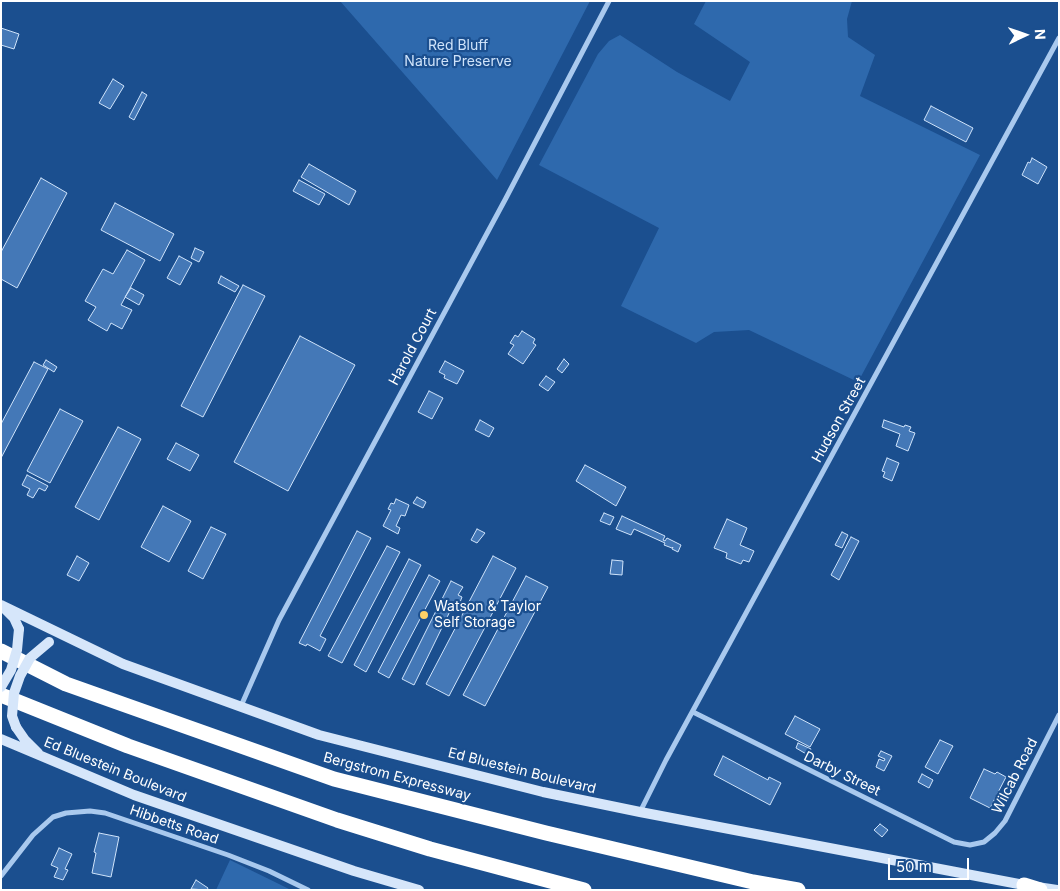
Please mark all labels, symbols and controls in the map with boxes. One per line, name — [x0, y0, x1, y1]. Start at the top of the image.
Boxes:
north arrow — [1000, 10, 1050, 60]
text: N — [1032, 28, 1049, 40]
park label: Red Bluff Nature Preserve — [404, 38, 512, 70]
street label: Harold Court — [386, 306, 440, 388]
street label: Hudson Street — [809, 374, 869, 466]
place label: Watson & Taylor Self Storage — [434, 599, 541, 632]
marker: Watson & Taylor Self Storage — [418, 609, 430, 621]
street label: Ed Bluestein Boulevard — [41, 734, 189, 806]
street label: Wilcab Road — [989, 735, 1041, 817]
street label: Ed Bluestein Boulevard — [446, 744, 598, 798]
street label: Darby Street — [801, 748, 883, 800]
street label: Bergstrom Expressway — [321, 749, 473, 805]
street label: Hibbetts Road — [127, 802, 221, 848]
scale bar — [890, 848, 971, 880]
text: 50 m — [896, 857, 932, 876]

